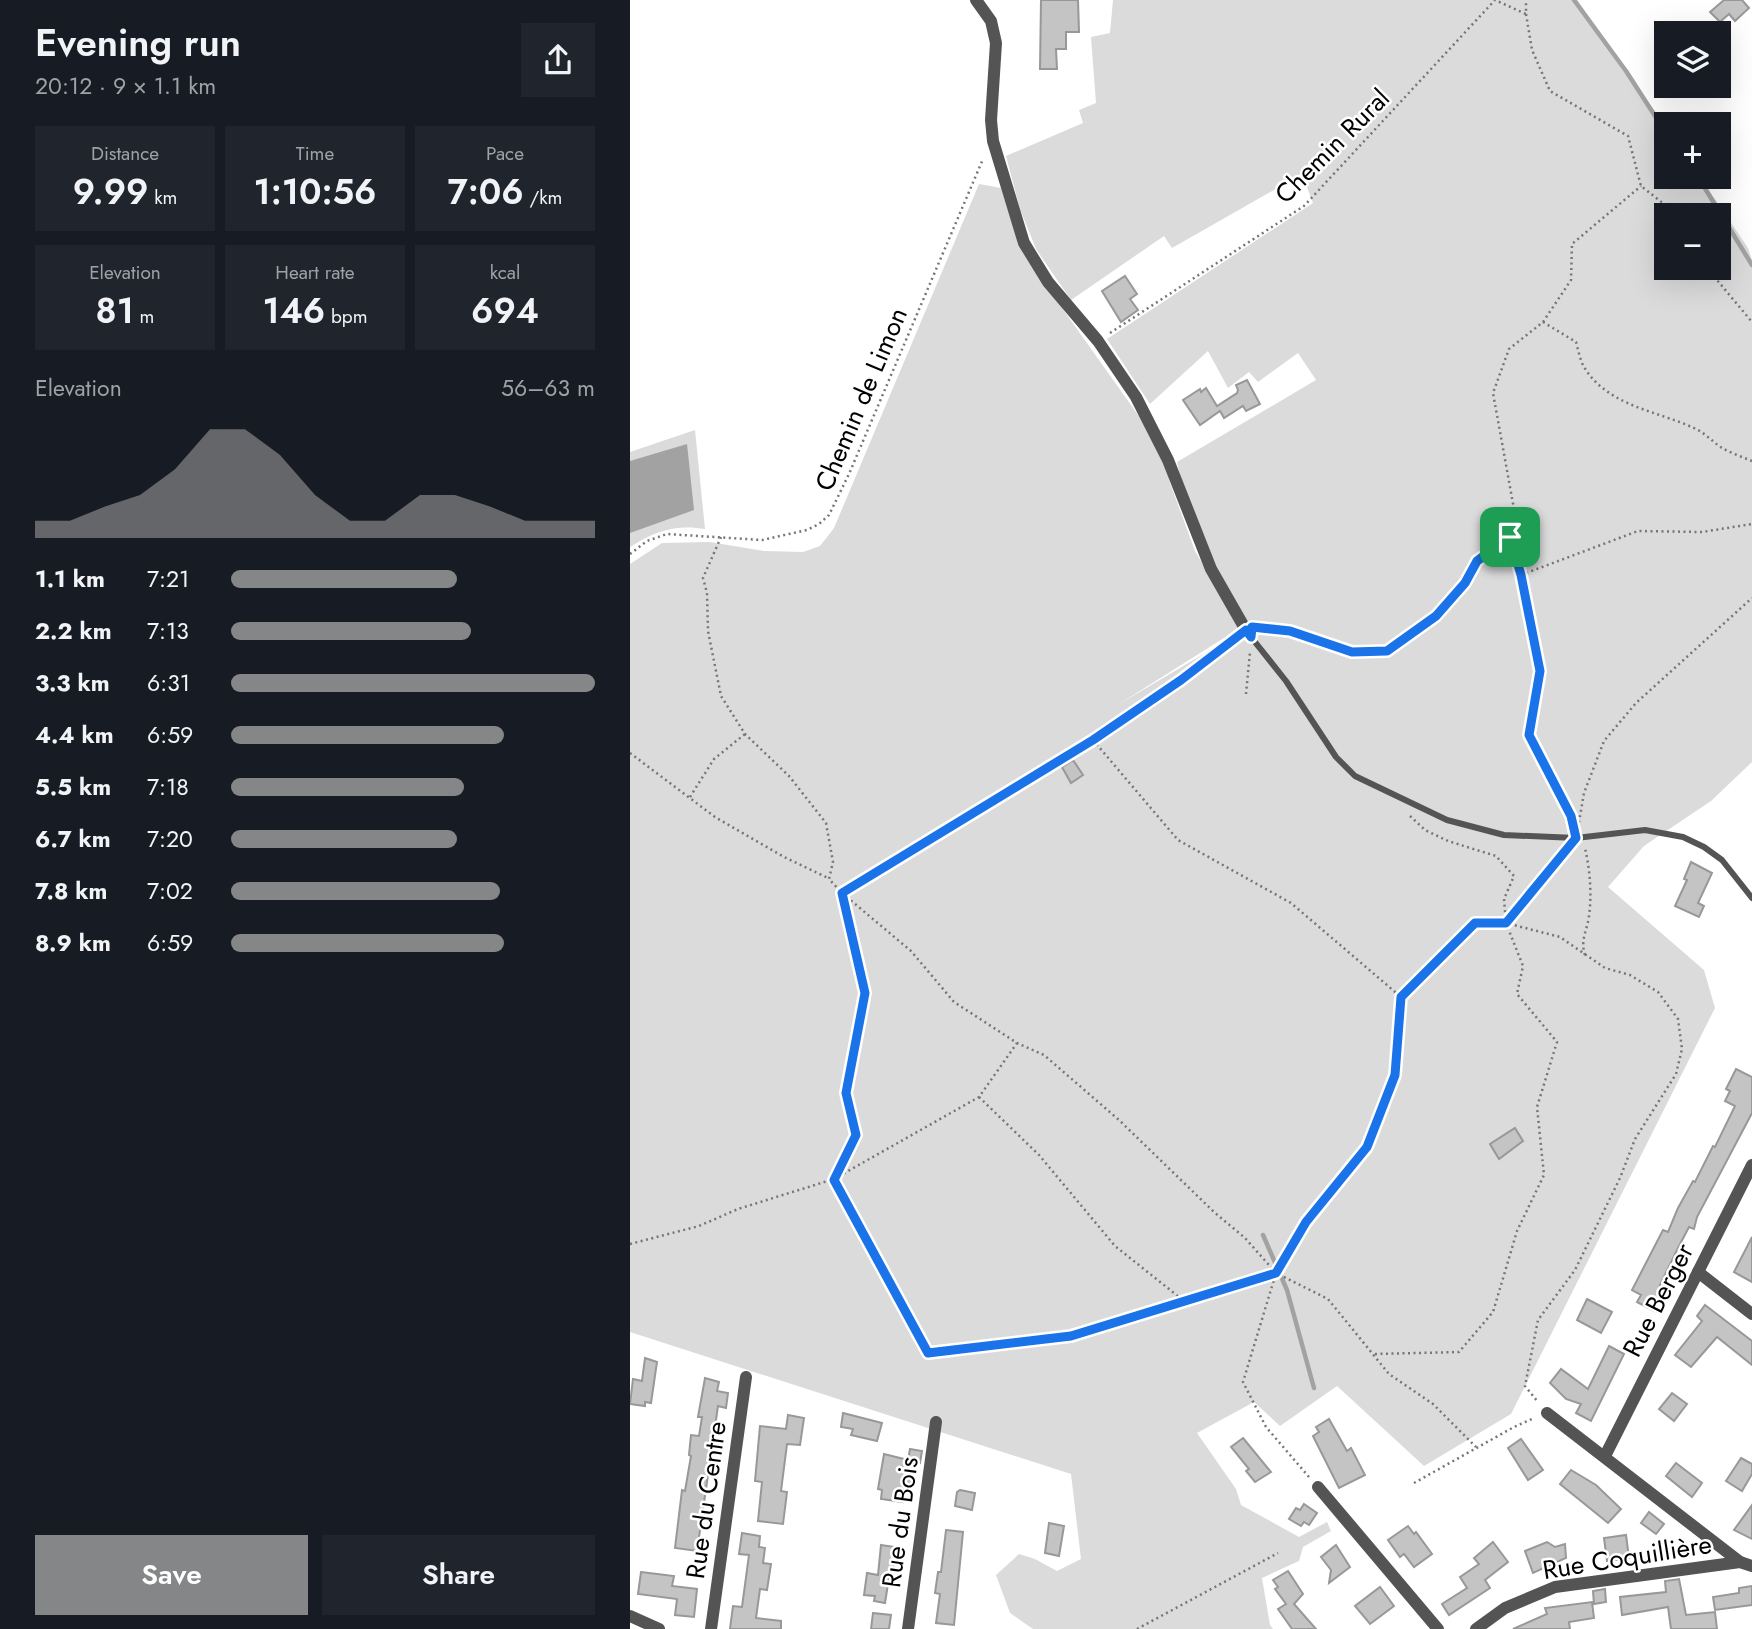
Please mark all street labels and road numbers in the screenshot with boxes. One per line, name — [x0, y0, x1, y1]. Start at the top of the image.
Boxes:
street label: Chemin Rural — [1266, 80, 1398, 212]
street label: Chemin de Limon — [805, 301, 917, 497]
street label: Rue Berger — [1613, 1237, 1703, 1363]
street label: Rue du Centre — [676, 1419, 736, 1581]
street label: Rue du Bois — [872, 1454, 928, 1590]
street label: Rue Coquillière — [1540, 1525, 1714, 1589]

